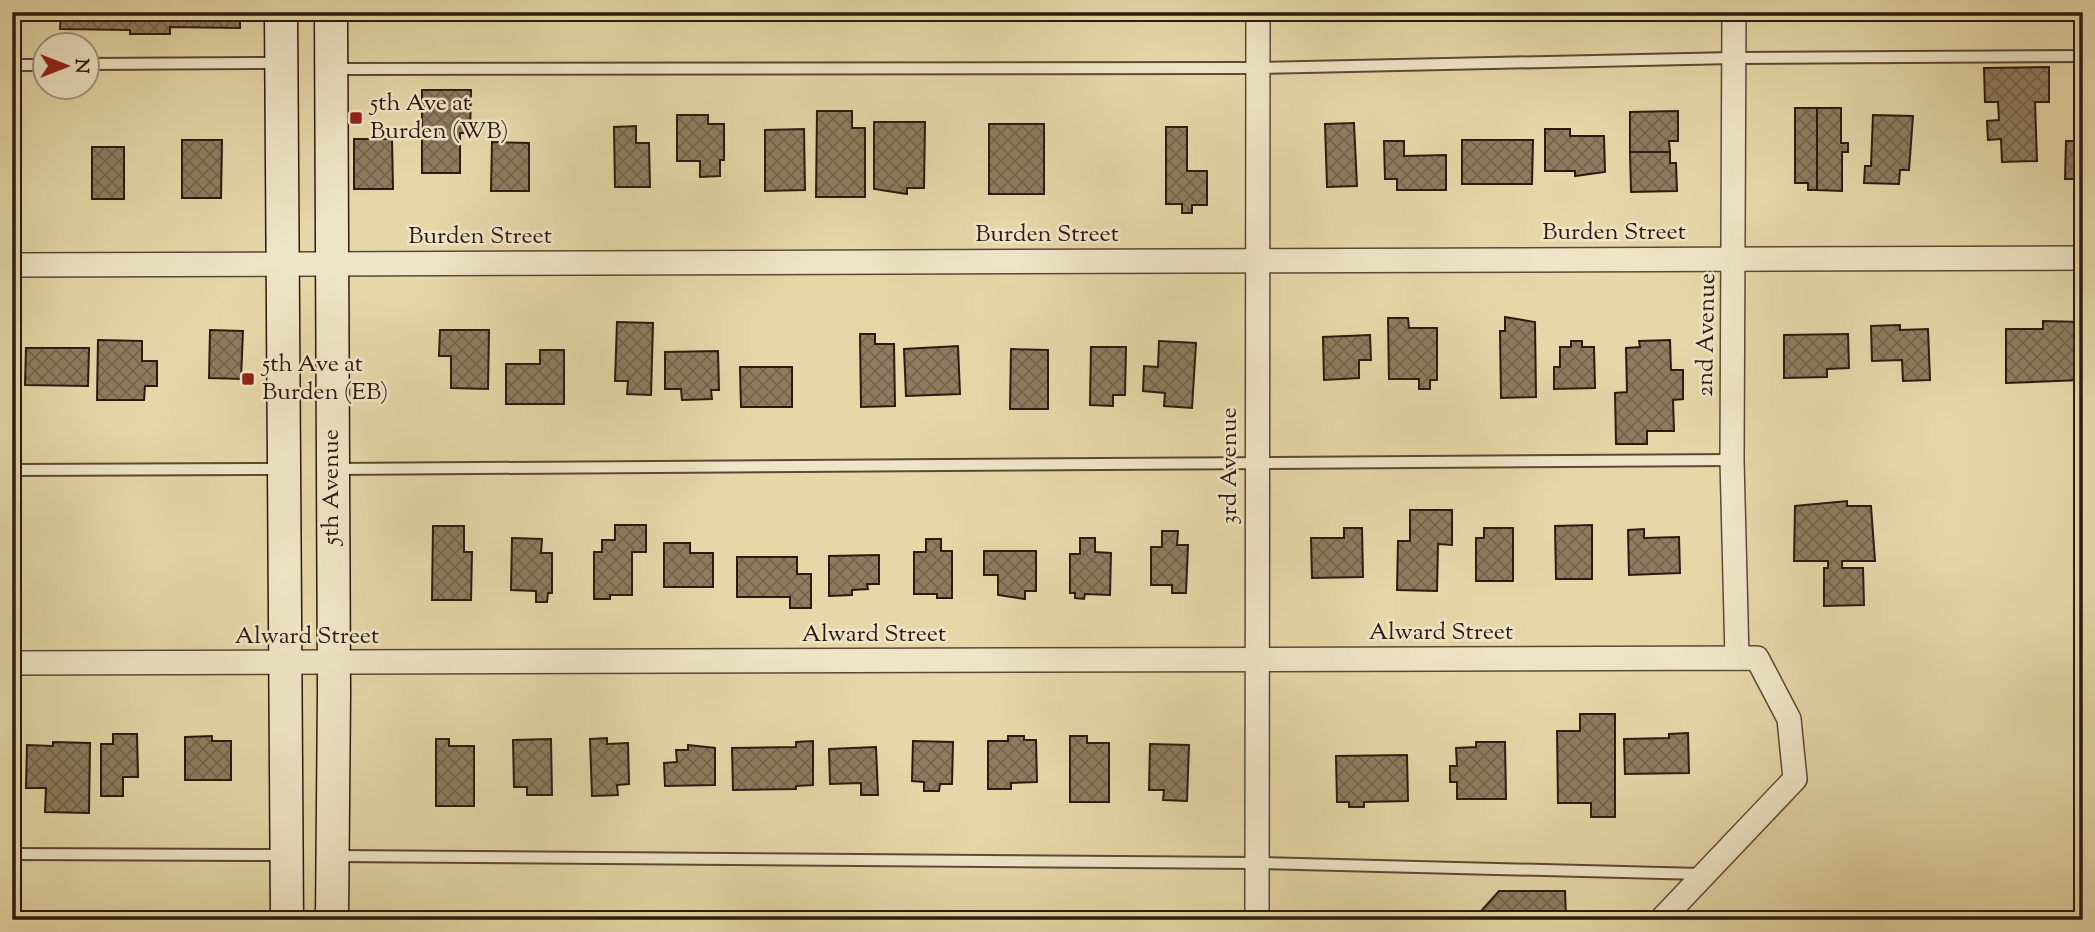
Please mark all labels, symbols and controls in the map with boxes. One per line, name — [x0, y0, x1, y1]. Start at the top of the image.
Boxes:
north arrow — [32, 32, 102, 102]
text: N — [67, 58, 94, 74]
place label: 5th Ave at Burden (WB) — [368, 87, 508, 149]
marker: 5th Ave at Burden (WB) — [348, 110, 364, 126]
street label: Burden Street — [1542, 216, 1686, 250]
street label: Burden Street — [975, 218, 1119, 252]
street label: Burden Street — [408, 220, 552, 254]
street label: 2nd Avenue — [1689, 273, 1725, 397]
place label: 5th Ave at Burden (EB) — [260, 348, 388, 410]
marker: 5th Ave at Burden (EB) — [240, 371, 256, 387]
street label: 3rd Avenue — [1213, 407, 1247, 525]
street label: 5th Avenue — [315, 429, 349, 547]
street label: Alward Street — [1369, 616, 1513, 650]
street label: Alward Street — [802, 618, 946, 652]
street label: Alward Street — [235, 620, 379, 654]

